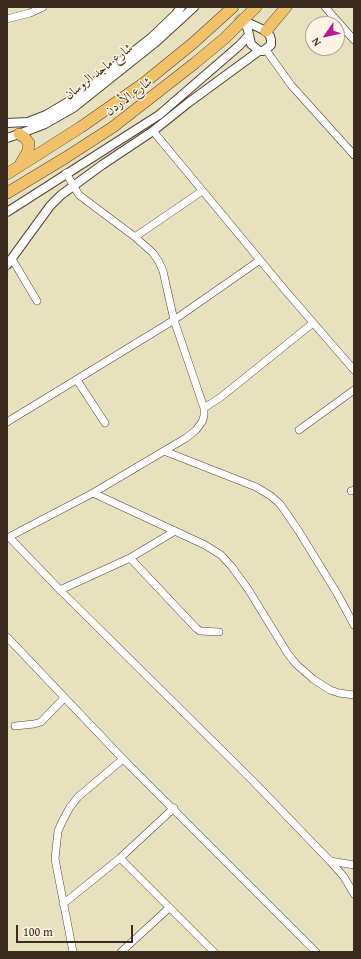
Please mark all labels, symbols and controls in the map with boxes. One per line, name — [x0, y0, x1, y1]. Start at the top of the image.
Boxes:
north arrow — [305, 16, 345, 56]
text: N — [307, 35, 325, 50]
street label: شارع ماجد الروسان — [62, 40, 136, 104]
street label: شارع الأردن — [102, 74, 156, 120]
scale bar — [18, 917, 135, 943]
text: 100 m — [23, 923, 53, 940]

